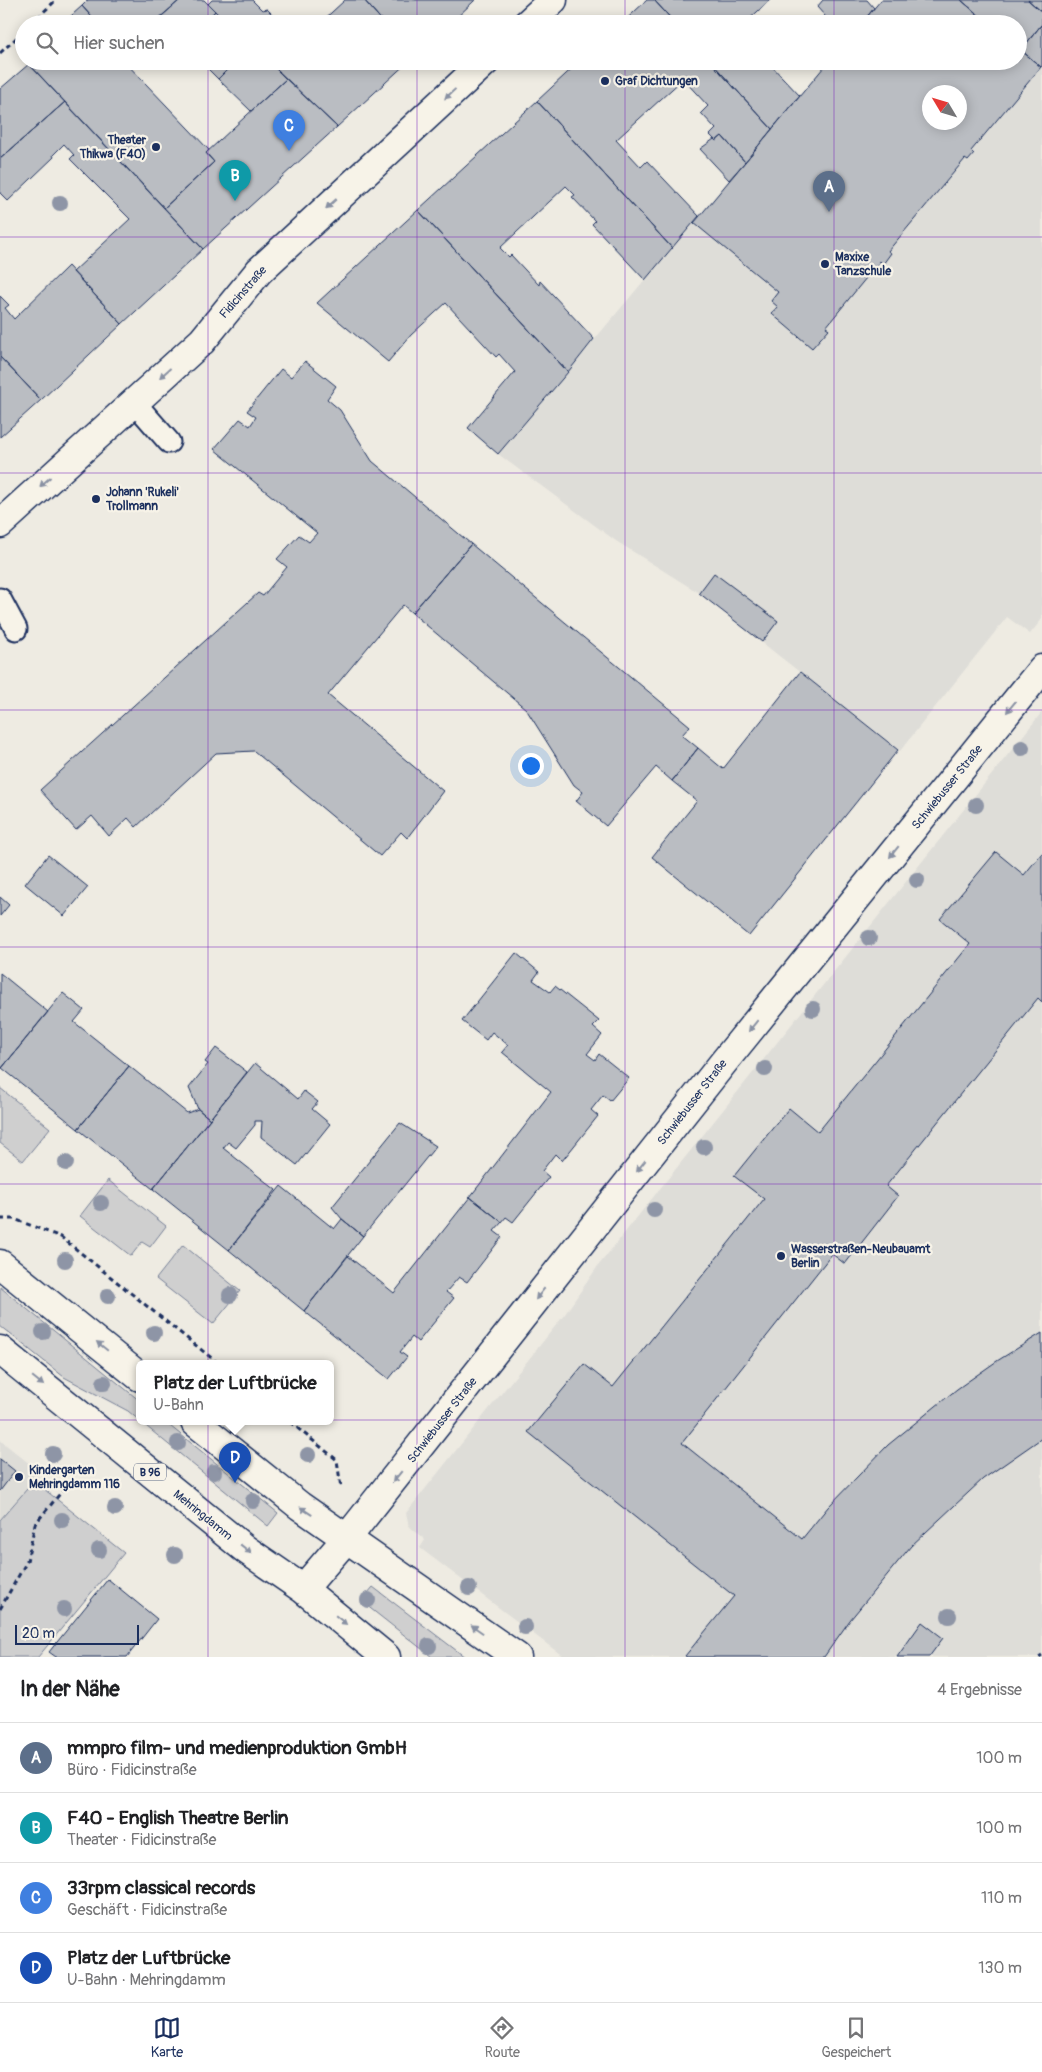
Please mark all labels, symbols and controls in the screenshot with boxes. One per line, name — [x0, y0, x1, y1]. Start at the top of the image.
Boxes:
search box — [15, 15, 1027, 70]
icon: search — [33, 29, 61, 57]
text: Hier suchen — [73, 31, 165, 55]
place label: Graf Dichtungen — [615, 74, 698, 89]
marker: Graf Dichtungen — [599, 75, 611, 87]
north arrow — [922, 85, 967, 130]
one-way arrow — [445, 88, 457, 100]
pin: C — [273, 110, 305, 151]
place label: Theater Thikwa (F40) — [79, 133, 147, 162]
marker: Theater Thikwa (F40) — [150, 141, 162, 153]
pin: B — [219, 160, 251, 201]
pin: A — [813, 171, 845, 212]
one-way arrow — [325, 198, 337, 210]
place label: Maxixe Tanzschule — [834, 250, 892, 279]
marker: Maxixe Tanzschule — [819, 258, 831, 270]
street label: Fidicinstraße — [217, 263, 270, 322]
one-way arrow — [160, 367, 172, 379]
one-way arrow — [39, 477, 52, 488]
place label: Johann 'Rukeli' Trollmann — [105, 485, 179, 514]
marker: Johann 'Rukeli' Trollmann — [90, 493, 102, 505]
one-way arrow — [1006, 700, 1017, 713]
street label: Schwiebusser Straße — [909, 742, 986, 833]
your location — [518, 753, 544, 779]
one-way arrow — [888, 845, 899, 858]
one-way arrow — [748, 1019, 759, 1032]
street label: Schwiebusser Straße — [654, 1056, 731, 1148]
one-way arrow — [636, 1160, 646, 1173]
place label: Wasserstraßen-Neubauamt Berlin — [791, 1242, 932, 1271]
marker: Wasserstraßen-Neubauamt Berlin — [775, 1250, 787, 1262]
one-way arrow — [535, 1287, 546, 1300]
one-way arrow — [96, 1341, 109, 1352]
popup — [136, 1360, 334, 1425]
text: Platz der Luftbrücke — [153, 1371, 317, 1395]
street label: Schwiebusser Straße — [404, 1374, 481, 1466]
one-way arrow — [31, 1375, 44, 1386]
text: U-Bahn — [153, 1395, 204, 1415]
pin: D — [219, 1442, 251, 1483]
place label: Kindergarten Mehringdamm 116 — [29, 1463, 120, 1492]
road number: B 96 — [134, 1464, 166, 1480]
one-way arrow — [391, 1470, 402, 1483]
marker: Kindergarten Mehringdamm 116 — [13, 1471, 25, 1483]
street label: Mehringdamm — [170, 1487, 236, 1544]
one-way arrow — [300, 1506, 313, 1516]
one-way arrow — [239, 1544, 252, 1555]
one-way arrow — [334, 1615, 347, 1626]
scale bar — [15, 1622, 139, 1645]
one-way arrow — [470, 1624, 484, 1634]
text: 20 m — [22, 1625, 55, 1642]
text: In der Nähe — [20, 1676, 120, 1703]
text: 4 Ergebnisse — [937, 1680, 1022, 1700]
text: mmpro film- und medienproduktion GmbH — [67, 1736, 407, 1760]
text: A — [31, 1748, 41, 1768]
text: 100 m — [976, 1748, 1022, 1768]
text: Büro · Fidicinstraße — [67, 1760, 197, 1780]
text: F40 - English Theatre Berlin — [67, 1806, 288, 1830]
text: B — [31, 1818, 41, 1838]
text: 100 m — [976, 1818, 1022, 1838]
text: Theater · Fidicinstraße — [67, 1830, 216, 1850]
text: 33rpm classical records — [67, 1876, 255, 1900]
text: C — [31, 1888, 41, 1908]
text: 110 m — [981, 1888, 1022, 1908]
text: Geschäft · Fidicinstraße — [67, 1900, 227, 1920]
text: Platz der Luftbrücke — [67, 1946, 230, 1970]
text: D — [31, 1958, 41, 1978]
text: 130 m — [978, 1958, 1022, 1978]
text: U-Bahn · Mehringdamm — [67, 1970, 226, 1990]
tab: Karte — [151, 2014, 183, 2061]
tab: Route — [485, 2014, 520, 2061]
tab: Gespeichert — [822, 2014, 891, 2061]

